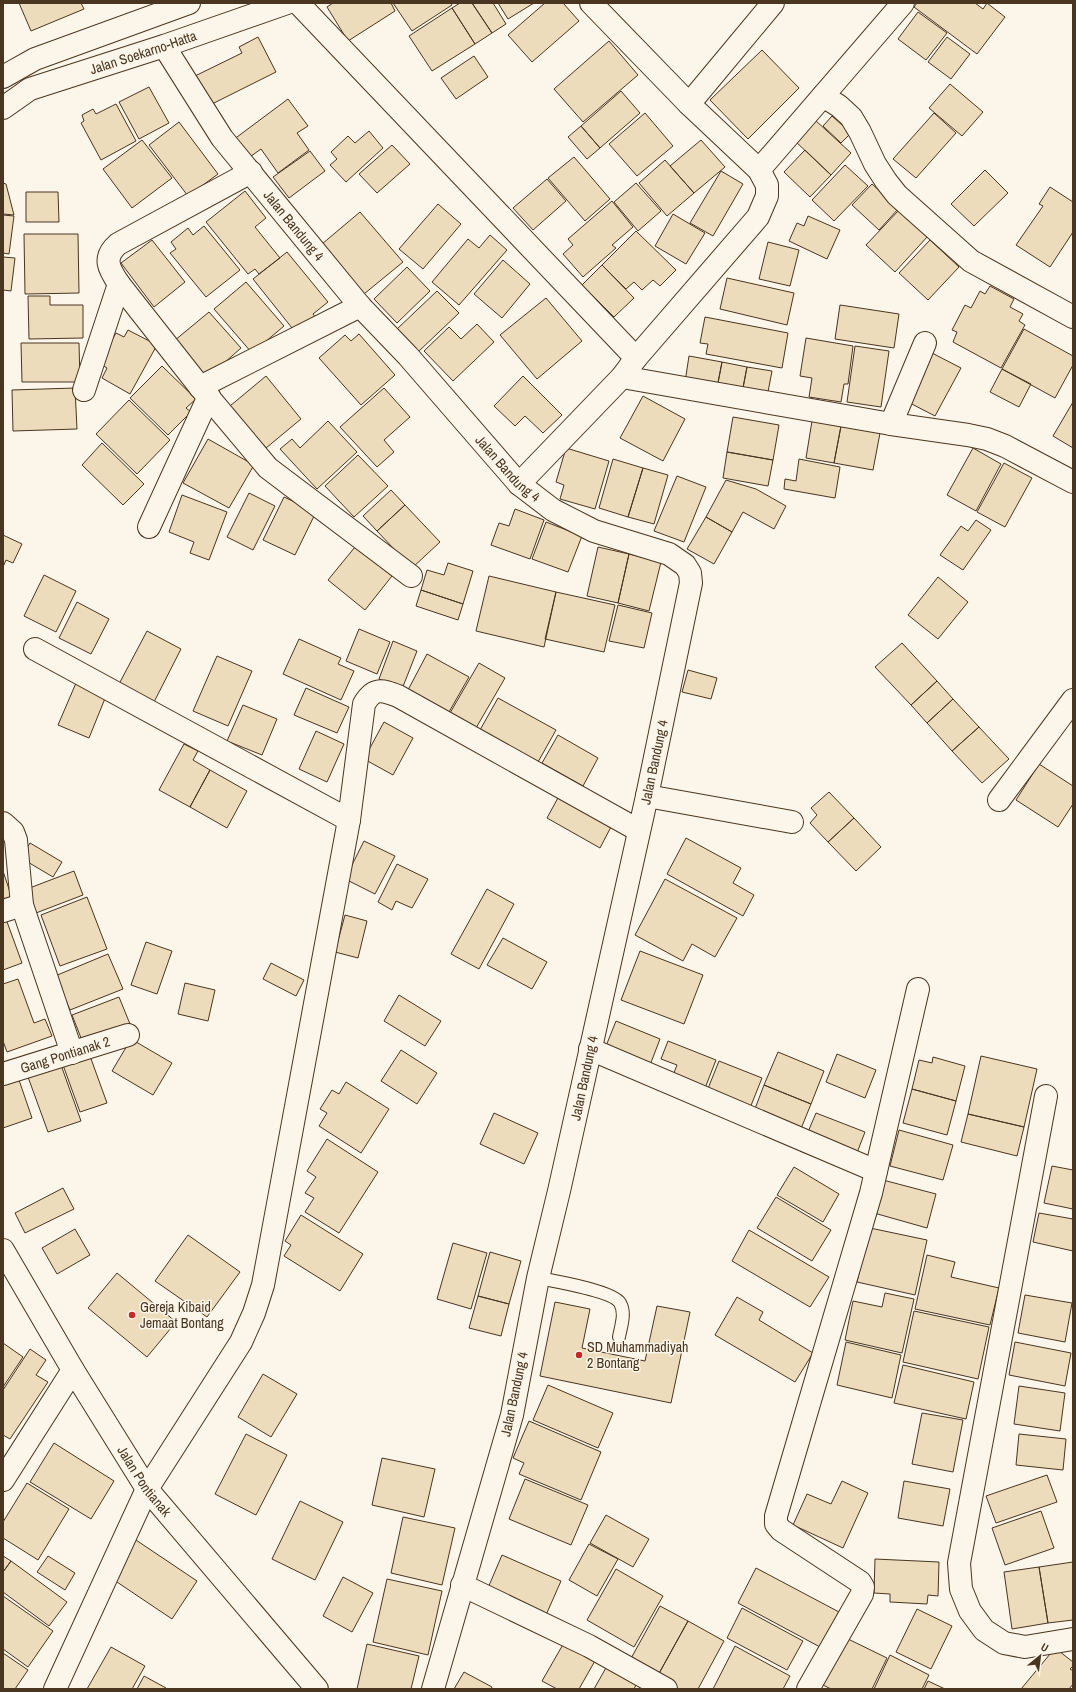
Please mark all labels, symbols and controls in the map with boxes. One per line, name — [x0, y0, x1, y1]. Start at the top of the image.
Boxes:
street label: Jalan Soekarno-Hatta — [88, 26, 200, 78]
street label: Jalan Bandung 4 — [260, 186, 329, 265]
street label: Jalan Bandung 4 — [472, 431, 544, 506]
street label: Jalan Bandung 4 — [636, 717, 672, 806]
street label: Gang Pontianak 2 — [18, 1032, 112, 1077]
street label: Jalan Bandung 4 — [566, 1033, 602, 1122]
place label: Gereja Kibaid Jemaat Bontang — [140, 1298, 224, 1332]
marker: Gereja Kibaid Jemaat Bontang — [127, 1310, 137, 1320]
place label: SD Muhammadiyah 2 Bontang — [587, 1338, 688, 1372]
street label: Jalan Bandung 4 — [496, 1349, 532, 1438]
marker: SD Muhammadiyah 2 Bontang — [574, 1350, 584, 1360]
street label: Jalan Pontianak — [113, 1442, 176, 1520]
north arrow — [1020, 1636, 1060, 1676]
text: U — [1039, 1640, 1051, 1655]

